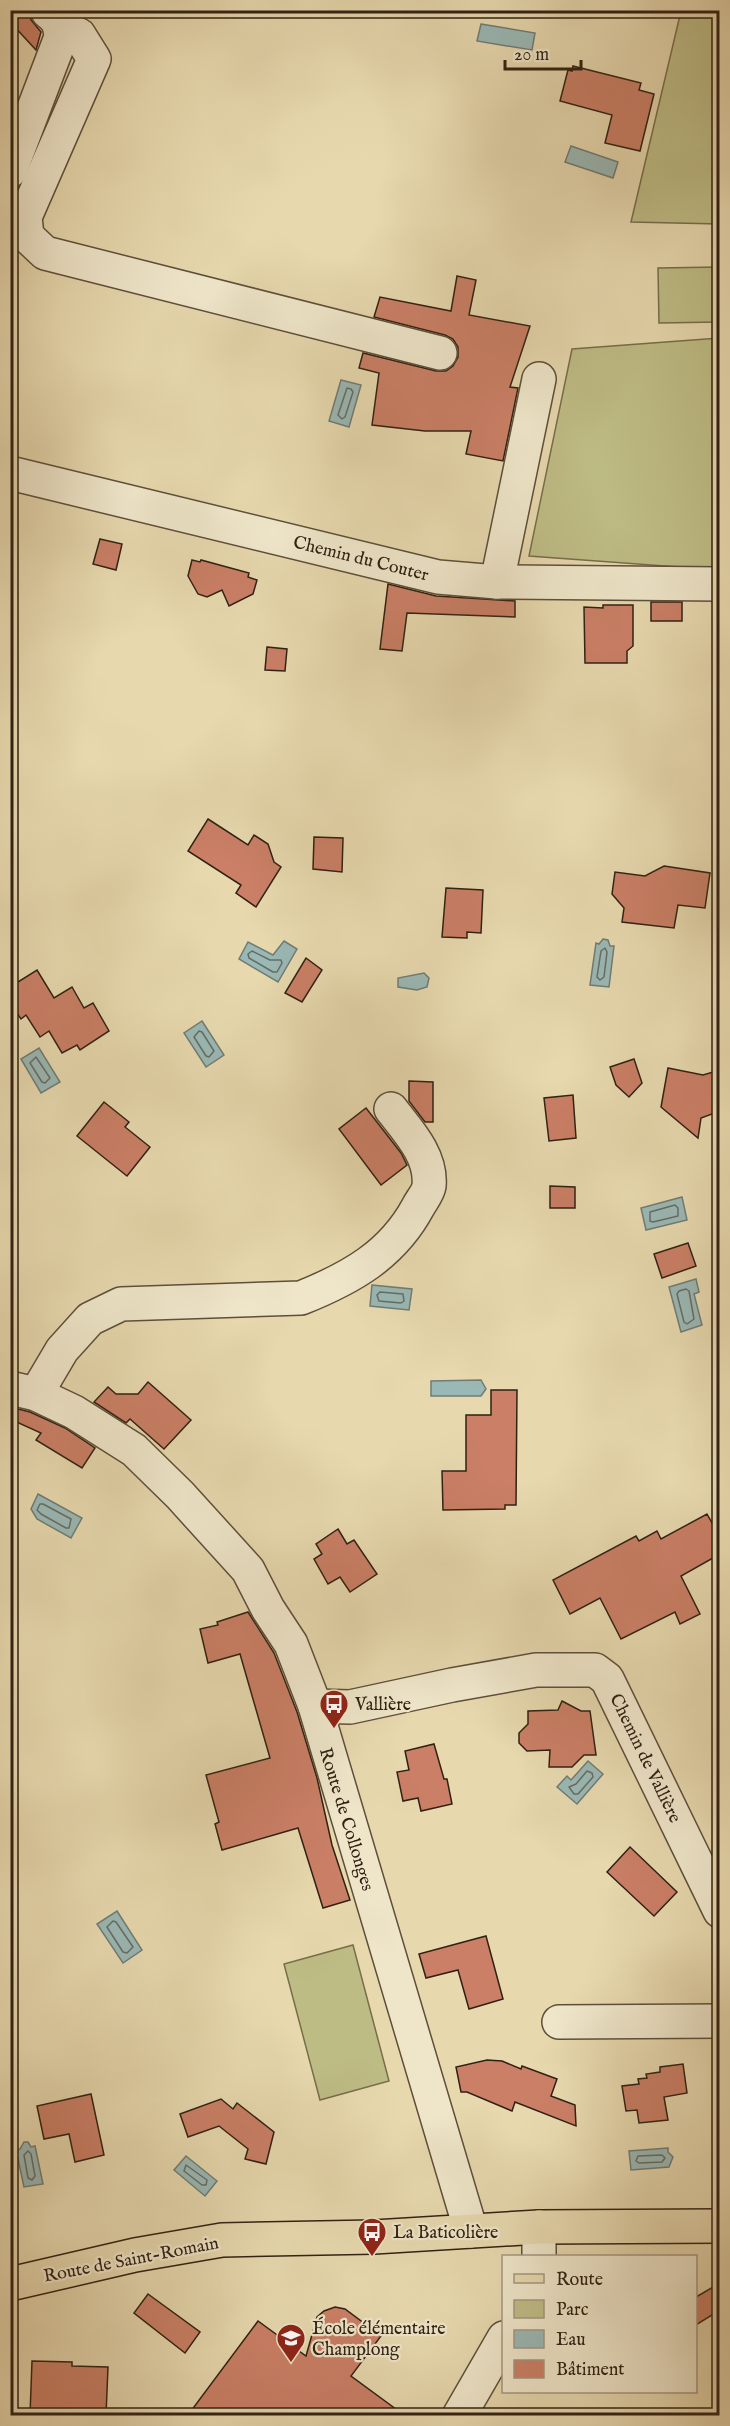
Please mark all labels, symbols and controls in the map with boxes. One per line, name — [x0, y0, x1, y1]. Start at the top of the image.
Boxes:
scale bar — [505, 33, 582, 71]
text: 20 m — [514, 44, 549, 67]
street label: Chemin du Couter — [291, 532, 431, 587]
bus stop icon: Vallière — [318, 1688, 350, 1730]
street label: Chemin de Vallière — [603, 1690, 686, 1827]
place label: Vallière — [354, 1694, 411, 1717]
street label: Route de Collonges — [313, 1745, 378, 1894]
bus stop icon: La Baticolière — [356, 2216, 388, 2258]
place label: La Baticolière — [393, 2222, 498, 2245]
street label: Route de Saint-Romain — [42, 2232, 221, 2289]
legend — [502, 2255, 697, 2393]
text: Route — [556, 2269, 603, 2292]
text: Parc — [556, 2299, 589, 2322]
place label: École élémentaire Champlong — [312, 2316, 446, 2362]
school or university icon: École élémentaire Champlong — [275, 2322, 307, 2364]
text: Eau — [556, 2329, 586, 2352]
text: Bâtiment — [556, 2359, 625, 2382]

